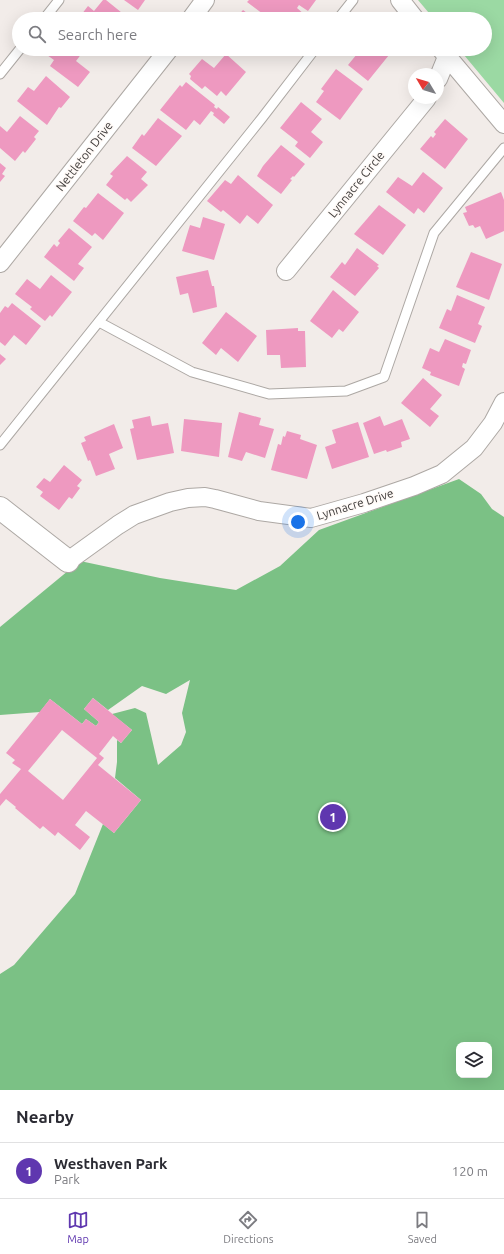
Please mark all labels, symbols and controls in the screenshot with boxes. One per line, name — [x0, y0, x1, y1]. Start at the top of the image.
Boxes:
search box — [12, 12, 492, 56]
icon: search — [26, 23, 48, 45]
text: Search here — [58, 26, 137, 43]
north arrow — [408, 68, 444, 104]
street label: Nettleton Drive — [53, 119, 115, 193]
street label: Lynnacre Circle — [325, 148, 387, 220]
street label: Lynnacre Drive — [315, 486, 395, 522]
your location — [288, 512, 308, 532]
pin: 1 — [320, 802, 346, 832]
map controls — [456, 1042, 492, 1078]
button: layers — [456, 1042, 492, 1078]
text: Nearby — [16, 1107, 74, 1126]
text: Westhaven Park — [54, 1155, 167, 1172]
text: 1 — [25, 1164, 33, 1178]
text: 120 m — [452, 1164, 488, 1178]
text: Park — [54, 1172, 80, 1186]
tab: Map — [67, 1209, 89, 1245]
tab: Directions — [223, 1209, 273, 1245]
tab: Saved — [408, 1209, 437, 1245]

